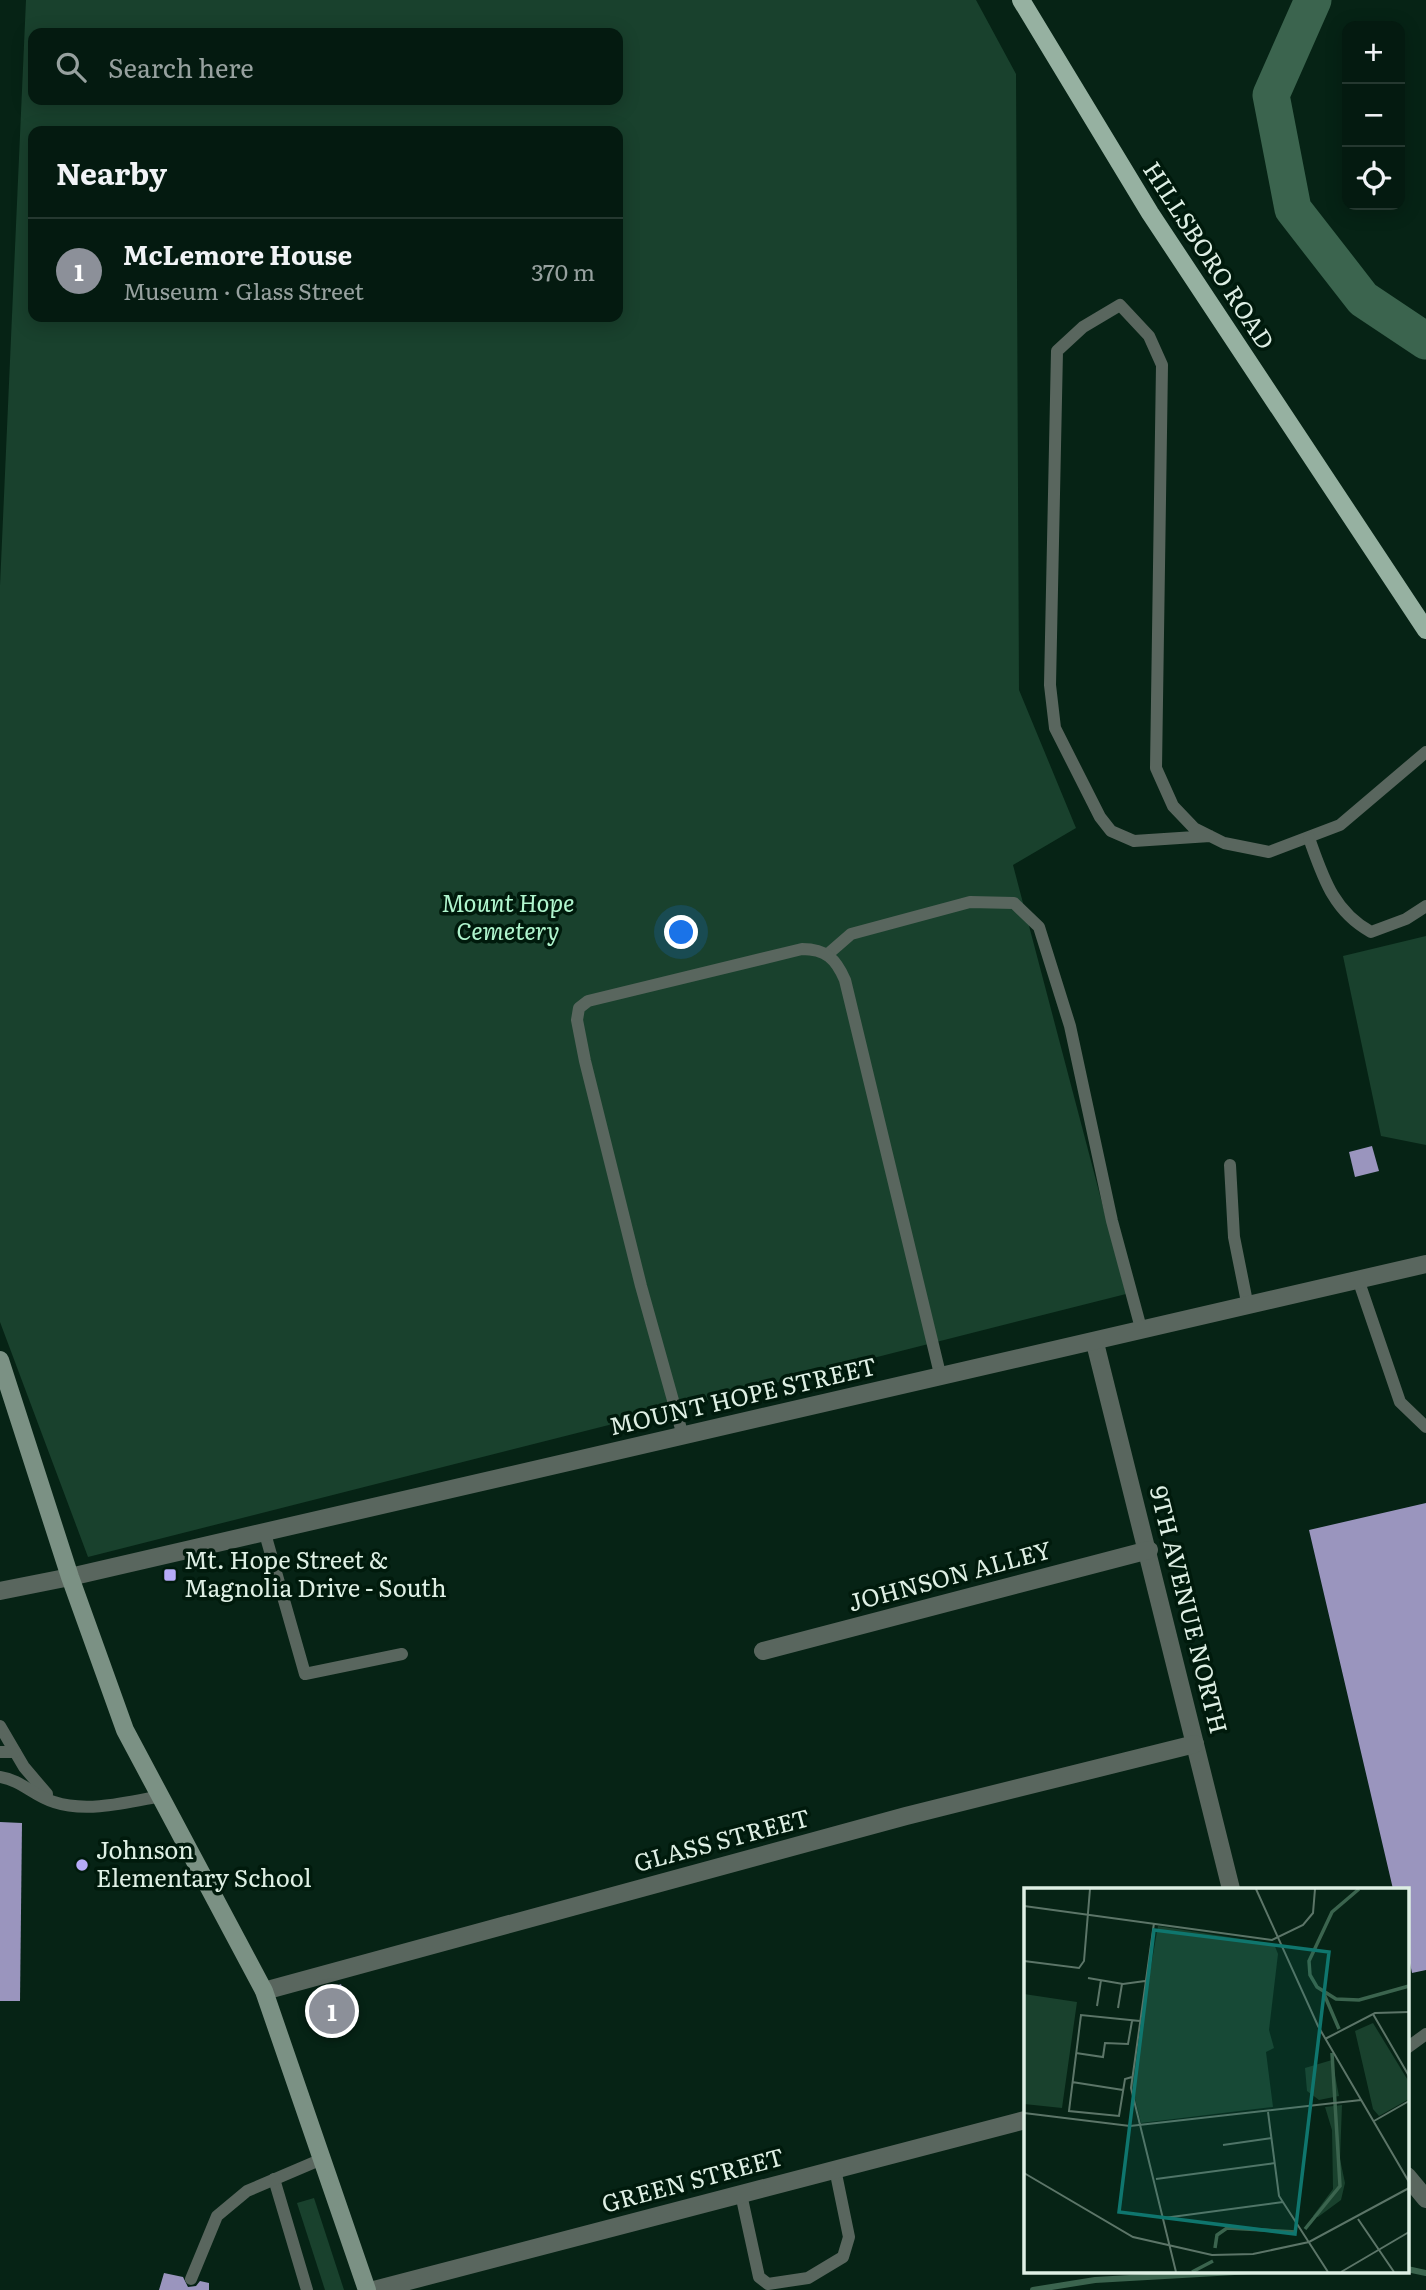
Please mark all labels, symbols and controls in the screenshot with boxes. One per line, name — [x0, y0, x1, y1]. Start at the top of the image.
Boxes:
map controls — [1342, 21, 1405, 210]
button: + — [1342, 21, 1405, 84]
search box — [28, 28, 623, 105]
text: Search here — [108, 47, 254, 86]
icon: search — [52, 48, 90, 86]
button: − — [1342, 84, 1405, 147]
button: locate — [1342, 147, 1405, 210]
text: Nearby — [56, 150, 167, 194]
street label: HILLSBORO ROAD — [1136, 154, 1284, 356]
text: McLemore House — [123, 234, 352, 273]
text: 1 — [74, 254, 84, 288]
text: 370 m — [531, 254, 595, 288]
text: Museum · Glass Street — [123, 273, 364, 307]
park label: Mount Hope Cemetery — [441, 884, 575, 947]
your location — [664, 915, 698, 949]
street label: MOUNT HOPE STREET — [605, 1347, 880, 1442]
street label: 9TH AVENUE NORTH — [1143, 1482, 1238, 1737]
street label: JOHNSON ALLEY — [844, 1531, 1055, 1619]
place label: Mt. Hope Street & Magnolia Drive - South — [184, 1541, 447, 1604]
marker: Mt. Hope Street & Magnolia Drive - South — [162, 1567, 178, 1583]
street label: GLASS STREET — [629, 1798, 813, 1879]
place label: Johnson Elementary School — [96, 1831, 312, 1894]
marker: Johnson Elementary School — [74, 1857, 90, 1873]
inset map — [1024, 1888, 1408, 2272]
pin: 1 — [309, 1985, 355, 2037]
street label: GREEN STREET — [597, 2137, 787, 2220]

